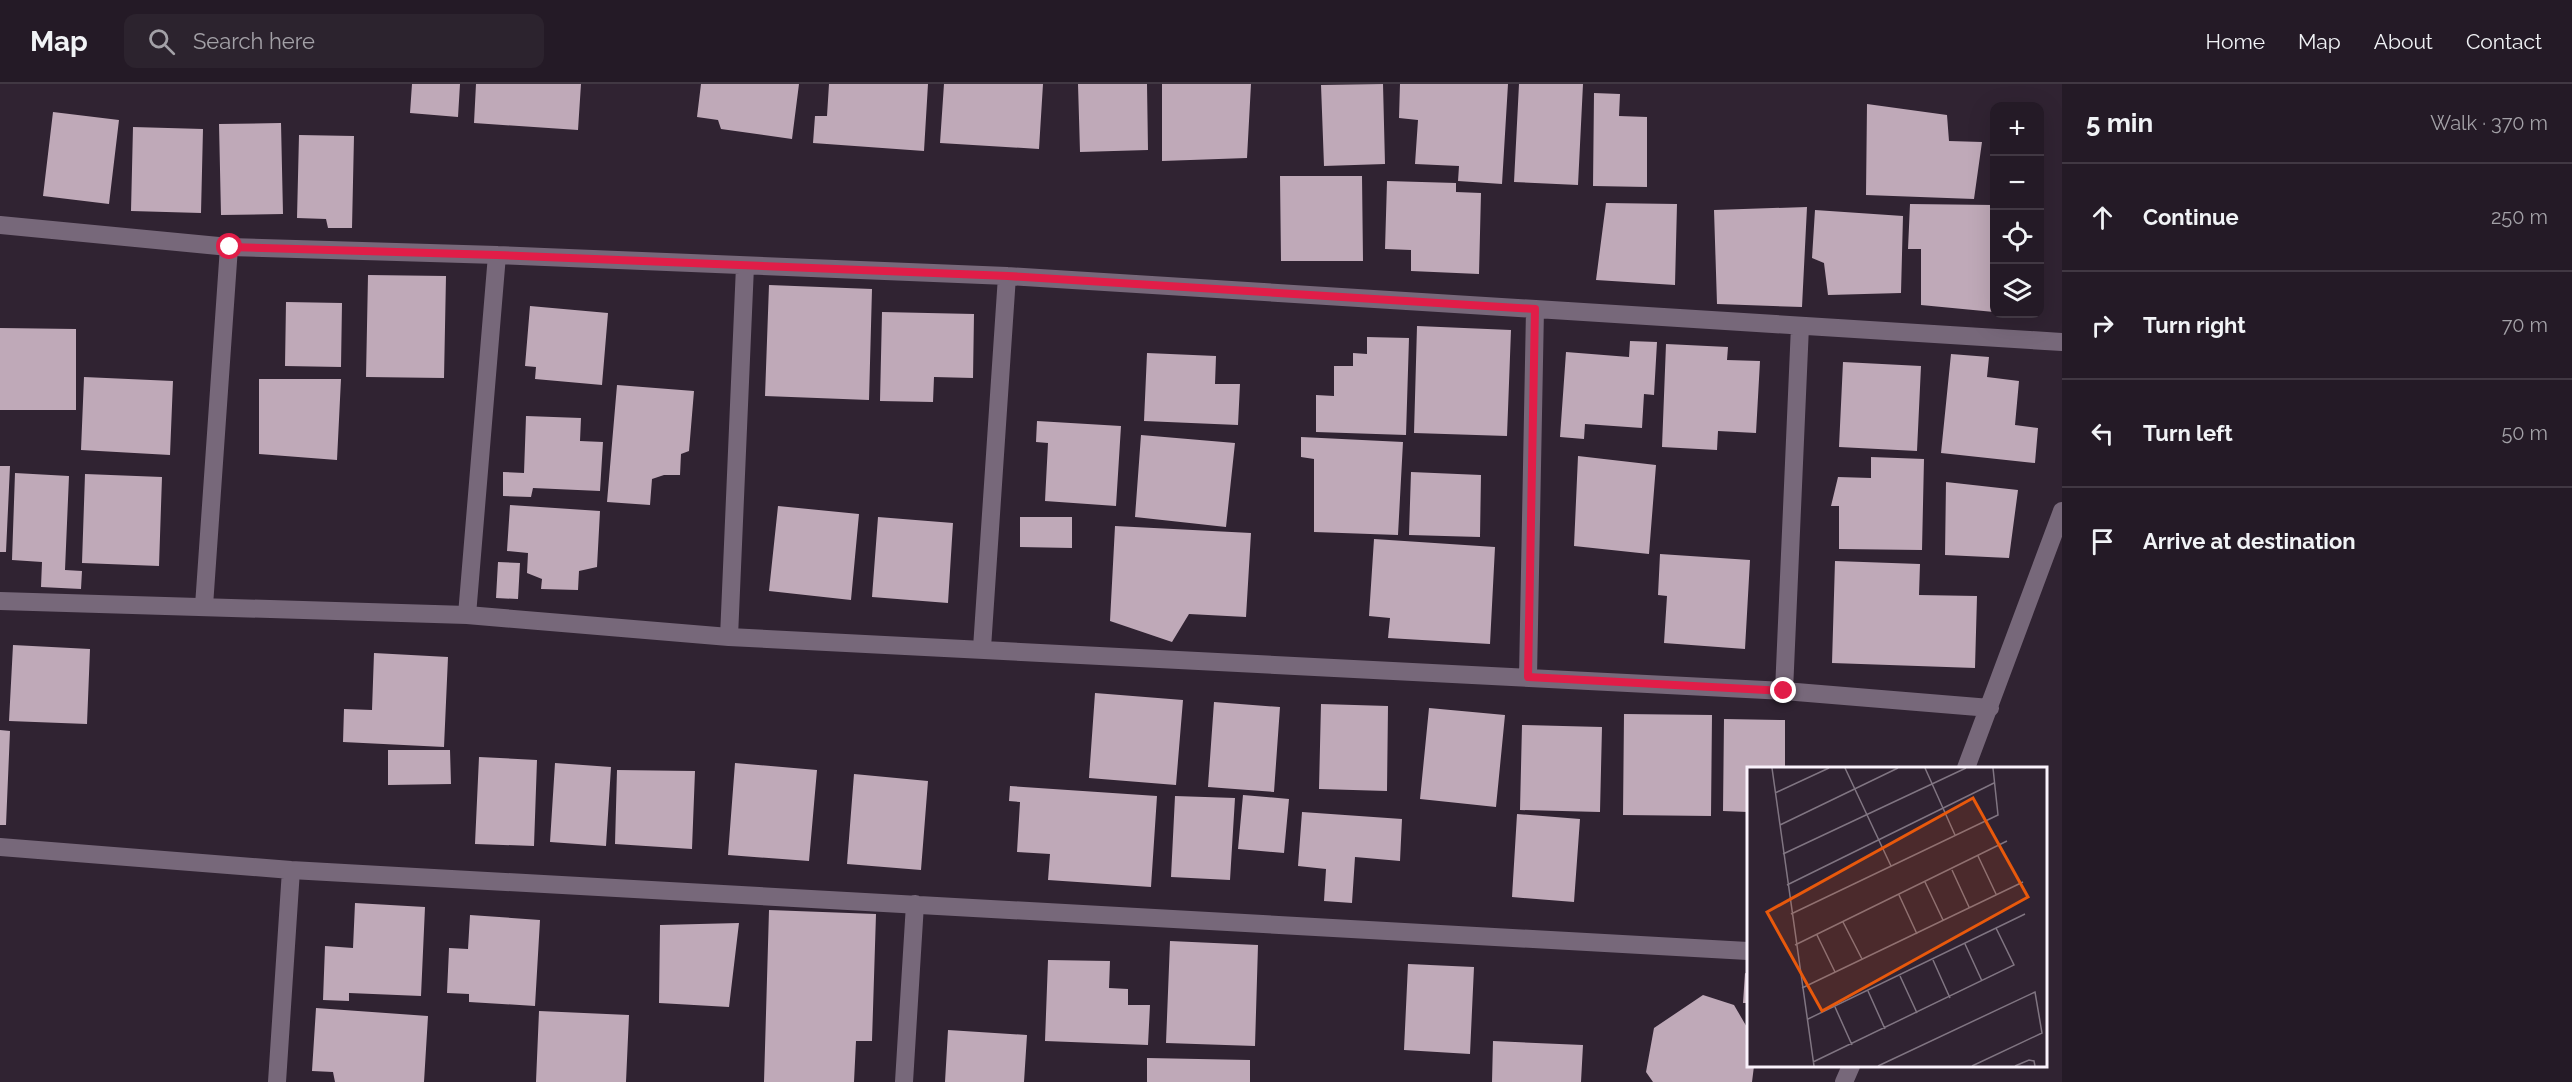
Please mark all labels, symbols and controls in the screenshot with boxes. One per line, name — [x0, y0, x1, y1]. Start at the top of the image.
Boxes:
search box — [124, 14, 544, 68]
text: Map — [30, 25, 88, 58]
icon: search — [145, 25, 178, 58]
text: Search here — [193, 28, 315, 54]
text: Home — [2206, 29, 2265, 54]
text: Map — [2298, 29, 2341, 54]
text: About — [2374, 29, 2433, 54]
text: Contact — [2466, 29, 2542, 54]
map controls — [1990, 102, 2044, 318]
button: + — [1990, 102, 2044, 156]
text: 5 min — [2086, 108, 2153, 138]
text: Walk · 370 m — [2430, 111, 2548, 135]
button: − — [1990, 156, 2044, 210]
icon: ahead — [2086, 201, 2119, 234]
text: Continue — [2143, 204, 2239, 230]
text: 250 m — [2491, 205, 2548, 229]
button: locate — [1990, 210, 2044, 264]
route start — [216, 233, 242, 259]
button: layers — [1990, 264, 2044, 318]
icon: right — [2086, 309, 2119, 342]
text: Turn right — [2143, 312, 2246, 338]
text: 70 m — [2502, 313, 2548, 337]
icon: left — [2086, 417, 2119, 450]
text: Turn left — [2143, 420, 2233, 446]
text: 50 m — [2501, 421, 2548, 445]
icon: arrive — [2086, 525, 2119, 558]
text: Arrive at destination — [2143, 528, 2356, 554]
route end — [1770, 677, 1796, 703]
inset map — [1747, 767, 2047, 1067]

